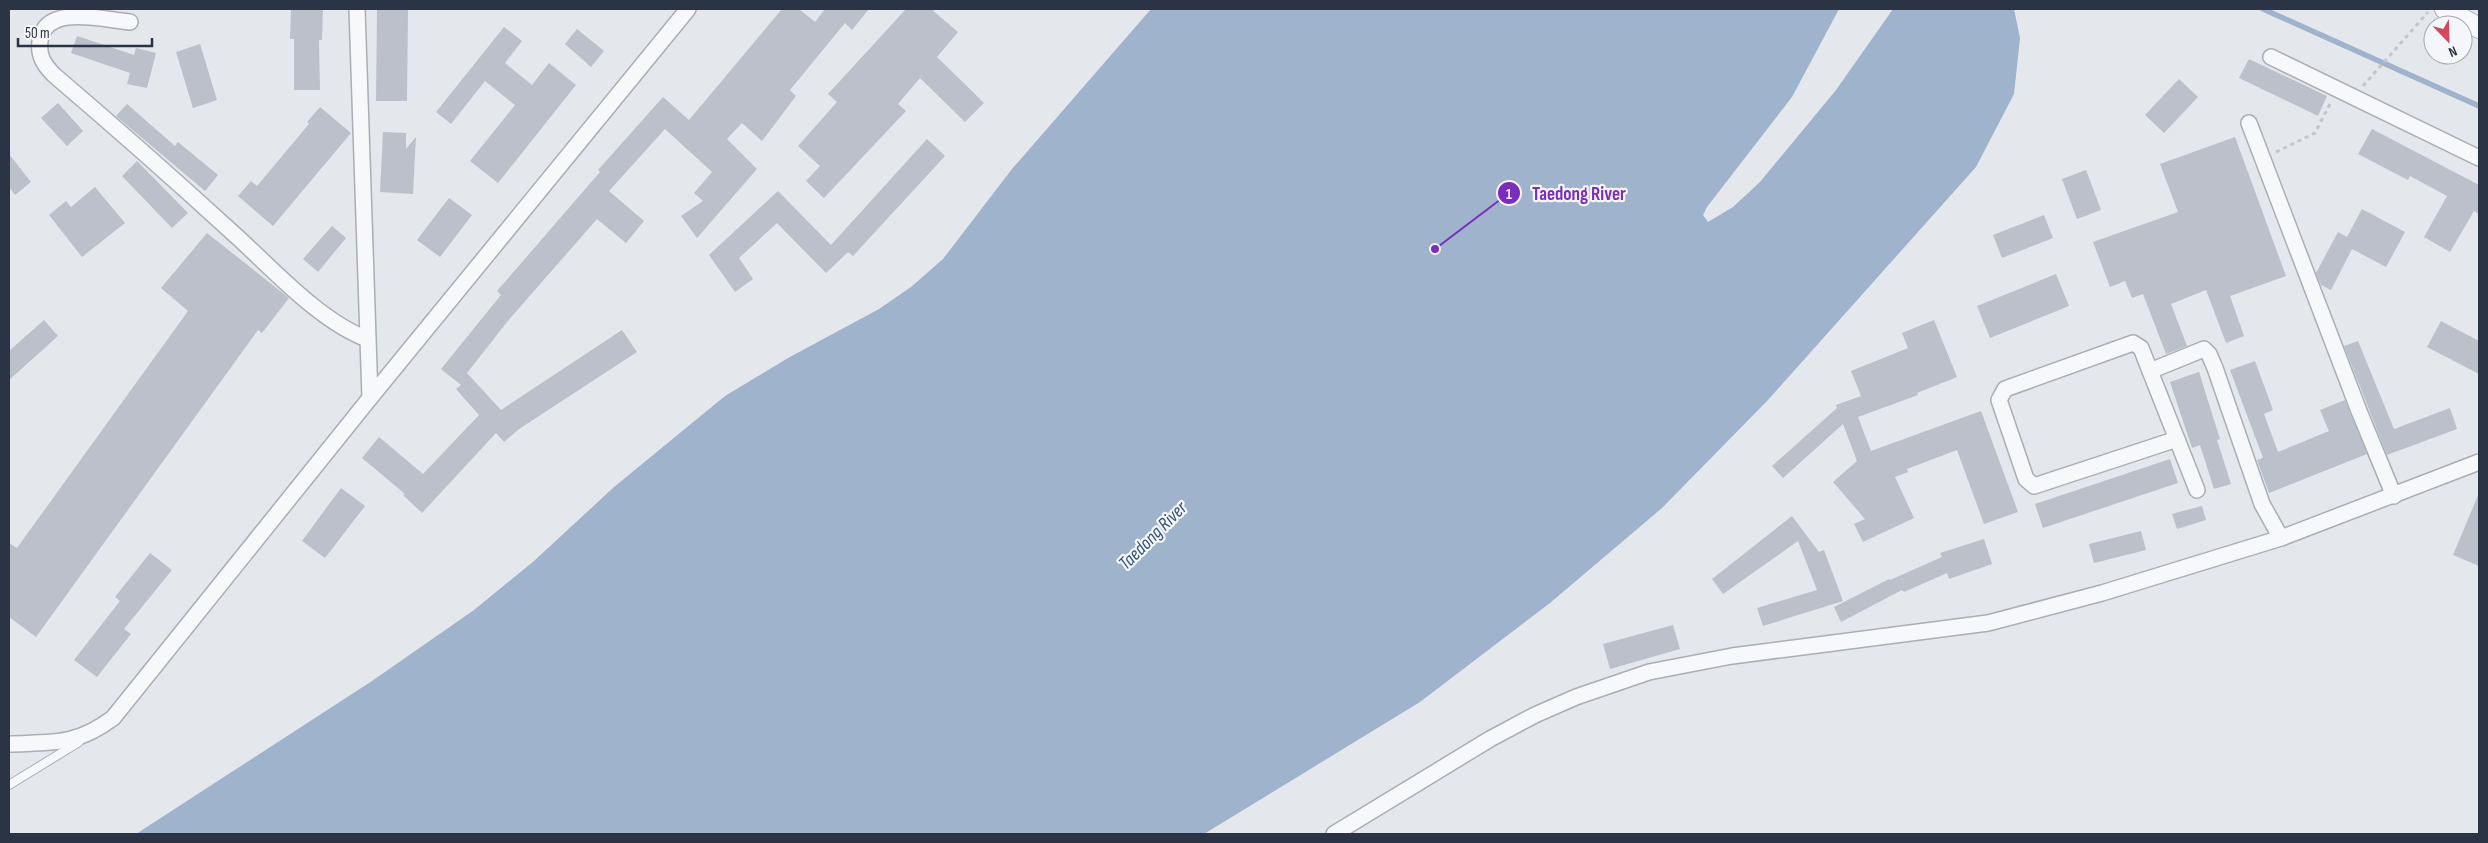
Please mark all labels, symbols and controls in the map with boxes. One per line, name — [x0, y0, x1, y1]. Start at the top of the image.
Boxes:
scale bar — [18, 15, 151, 47]
north arrow — [2423, 15, 2473, 65]
text: 50 m — [25, 24, 50, 43]
text: N — [2446, 42, 2460, 61]
callout: Taedong River — [1497, 176, 1636, 210]
text: Taedong River — [1532, 183, 1626, 206]
text: 1 — [1506, 185, 1512, 204]
water label: Taedong River — [1114, 497, 1193, 575]

